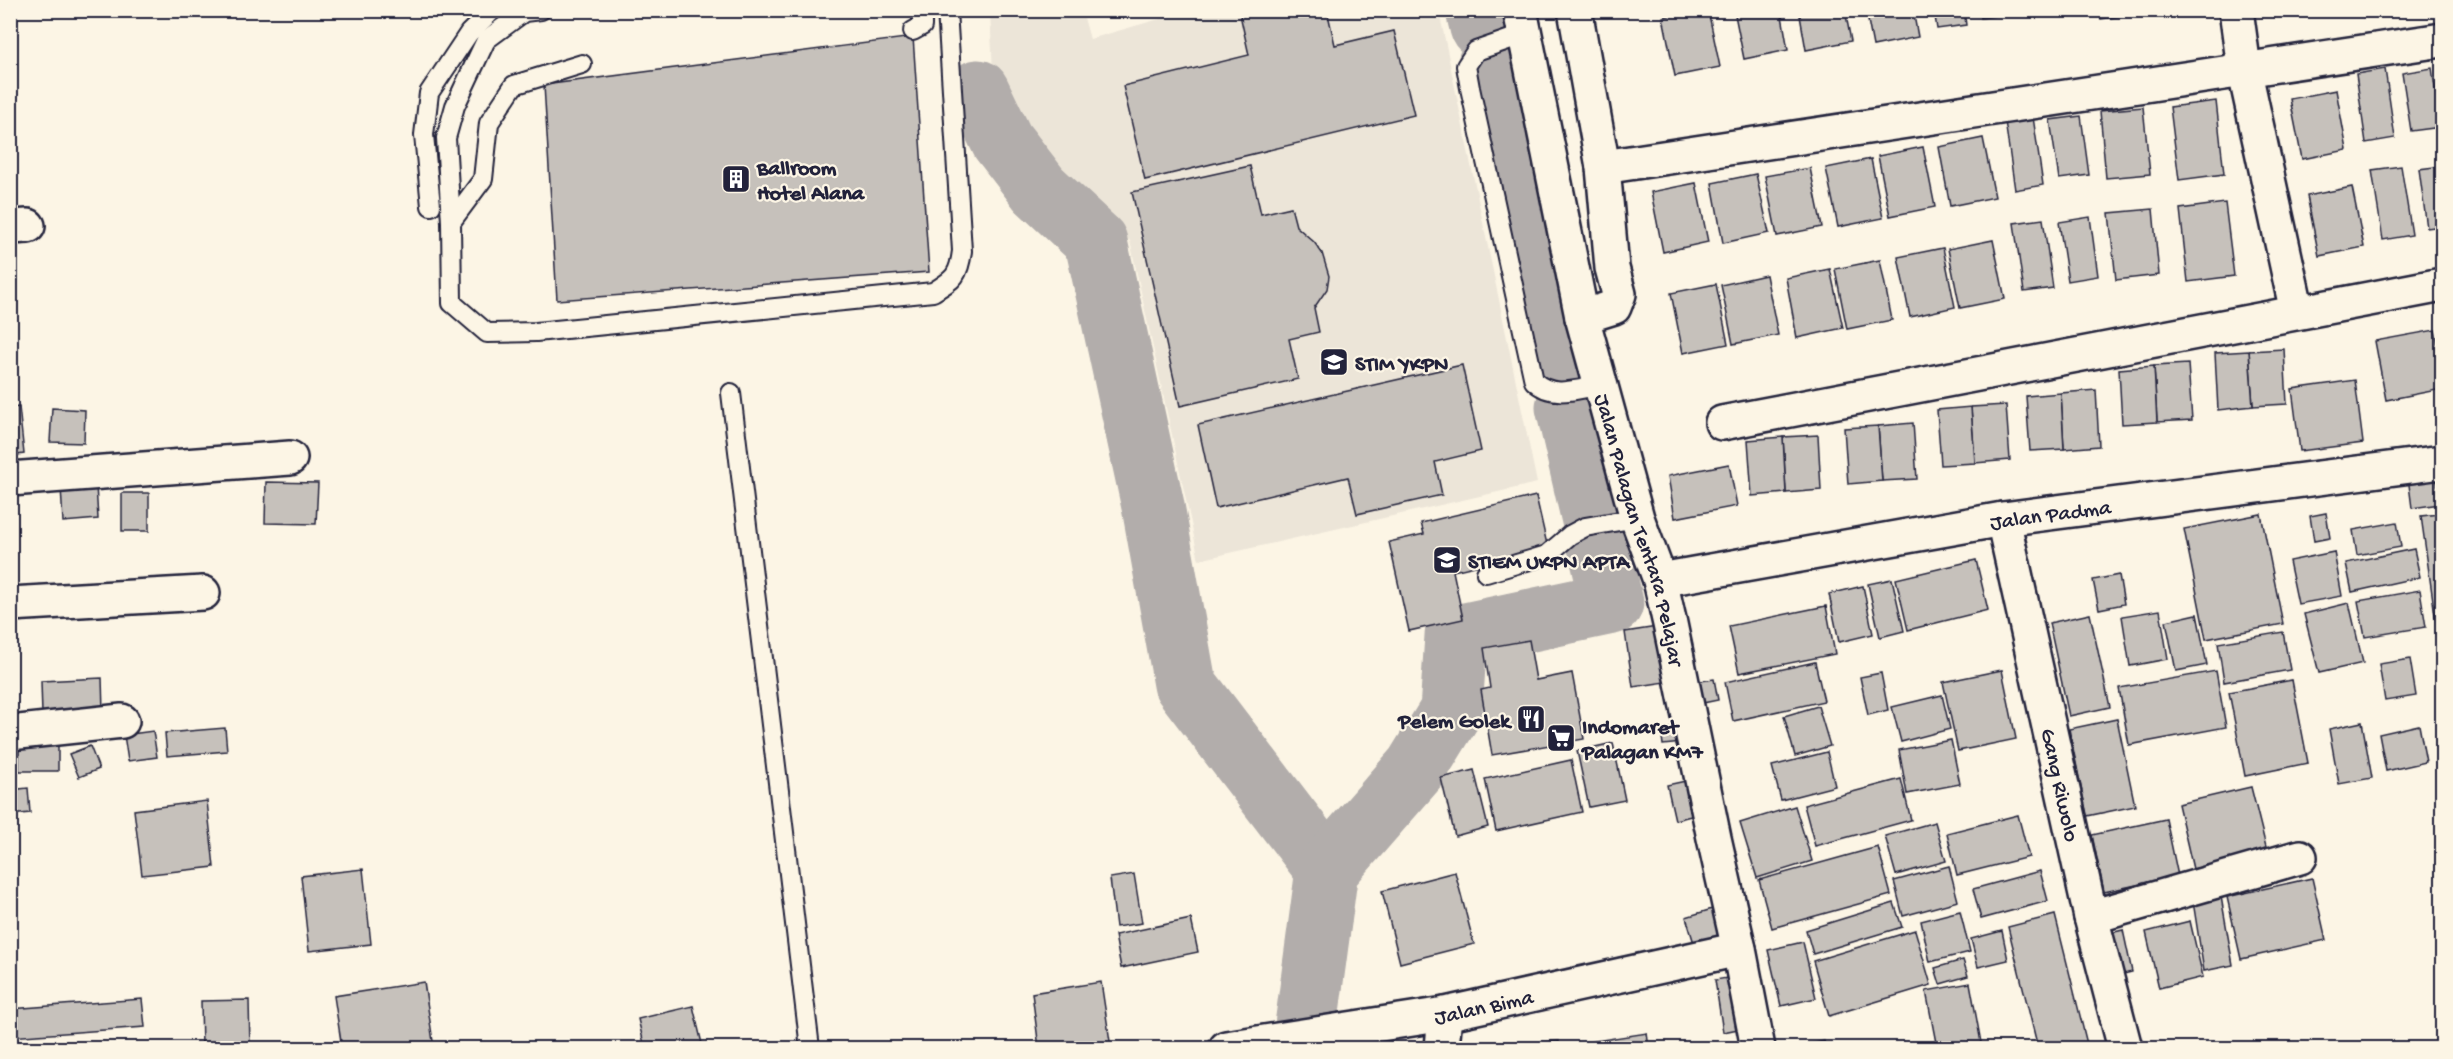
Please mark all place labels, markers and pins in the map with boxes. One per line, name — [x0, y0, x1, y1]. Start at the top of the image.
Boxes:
place label: Ballroom Hotel Alana — [756, 157, 866, 208]
building icon: Ballroom Hotel Alana — [720, 163, 752, 195]
school or university icon: STIM YKPN — [1318, 346, 1350, 378]
place label: STIM YKPN — [1355, 353, 1448, 379]
school or university icon: STIEM UKPN APTA — [1431, 544, 1463, 576]
place label: STIEM UKPN APTA — [1468, 551, 1631, 577]
restaurant icon: Pelem Golek — [1515, 703, 1547, 735]
place label: Pelem Golek — [1397, 710, 1512, 736]
place label: Indomaret Palagan KM7 — [1581, 716, 1704, 767]
supermarket icon: Indomaret Palagan KM7 — [1545, 722, 1577, 754]

